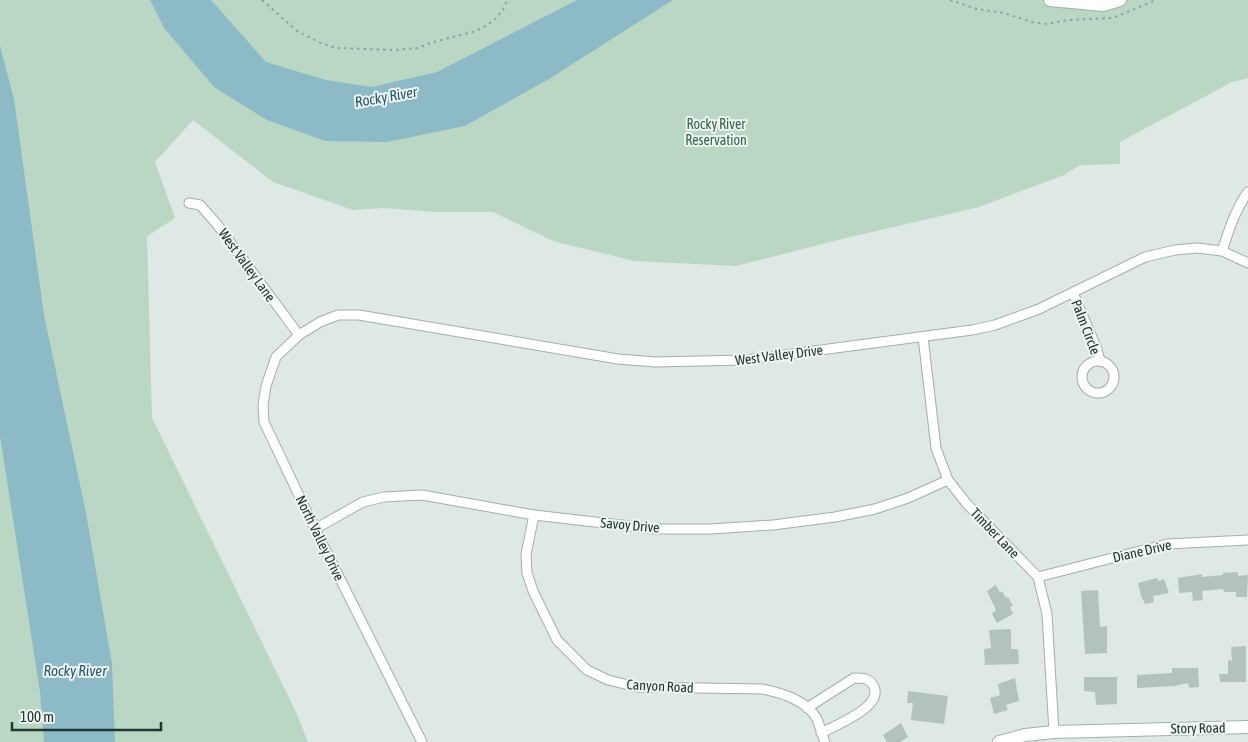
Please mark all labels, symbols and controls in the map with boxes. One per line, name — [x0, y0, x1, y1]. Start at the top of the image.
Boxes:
water label: Rocky River — [353, 83, 419, 110]
park label: Rocky River Reservation — [685, 116, 747, 148]
street label: West Valley Lane — [215, 225, 279, 305]
street label: Palm Circle — [1068, 297, 1104, 357]
street label: West Valley Drive — [734, 342, 824, 368]
street label: North Valley Drive — [292, 493, 348, 583]
street label: Timber Lane — [967, 505, 1023, 561]
street label: Savoy Drive — [600, 514, 660, 536]
street label: Diane Drive — [1111, 536, 1173, 566]
water label: Rocky River — [43, 662, 107, 679]
street label: Canyon Road — [626, 676, 694, 696]
scale bar — [12, 700, 161, 732]
text: 100 m — [20, 708, 54, 725]
street label: Story Road — [1170, 720, 1226, 736]

